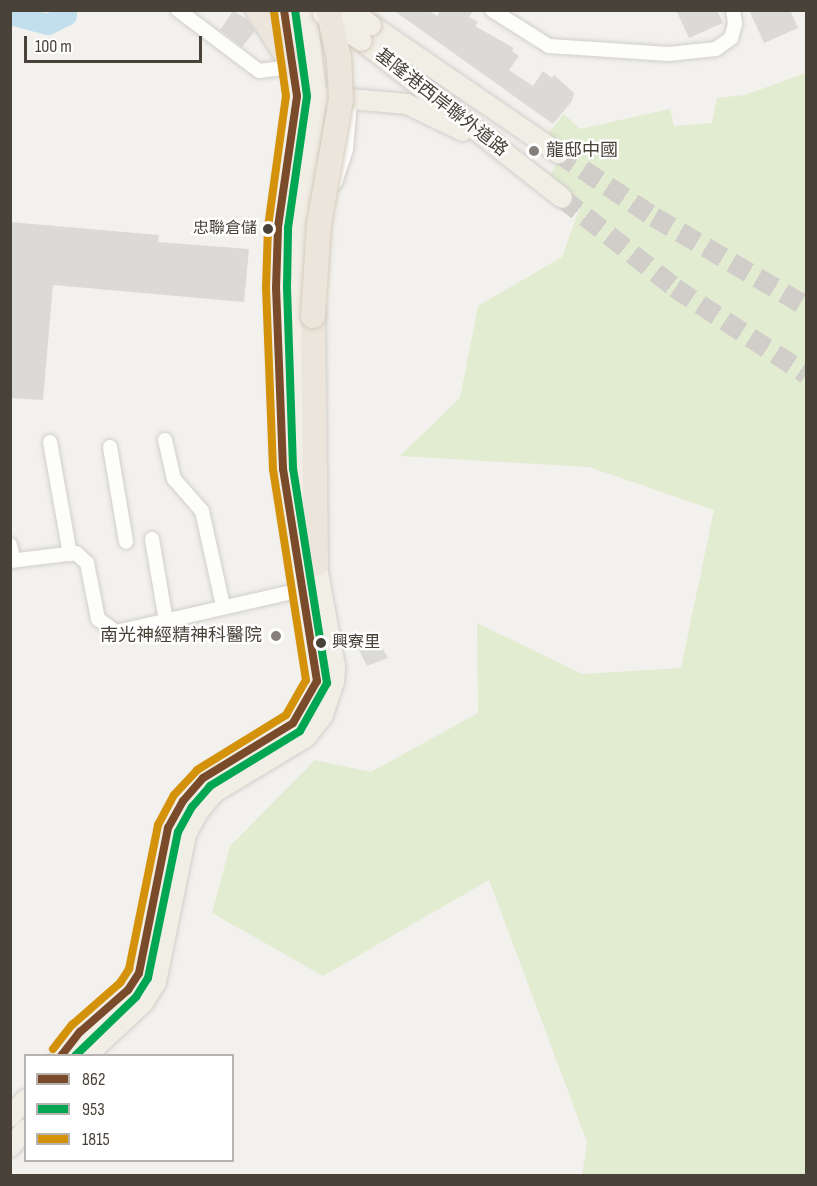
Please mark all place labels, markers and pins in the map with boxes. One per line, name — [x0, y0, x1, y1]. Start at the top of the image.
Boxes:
place label: 龍邸中國 — [546, 140, 618, 162]
marker: 龍邸中國 — [527, 144, 541, 158]
place label: 忠聯倉儲 — [193, 219, 257, 239]
marker: 忠聯倉儲 — [262, 223, 274, 235]
place label: 南光神經精神科醫院 — [100, 625, 262, 647]
marker: 南光神經精神科醫院 — [267, 627, 285, 645]
place label: 興寮里 — [332, 633, 380, 653]
marker: 興寮里 — [315, 637, 327, 649]

